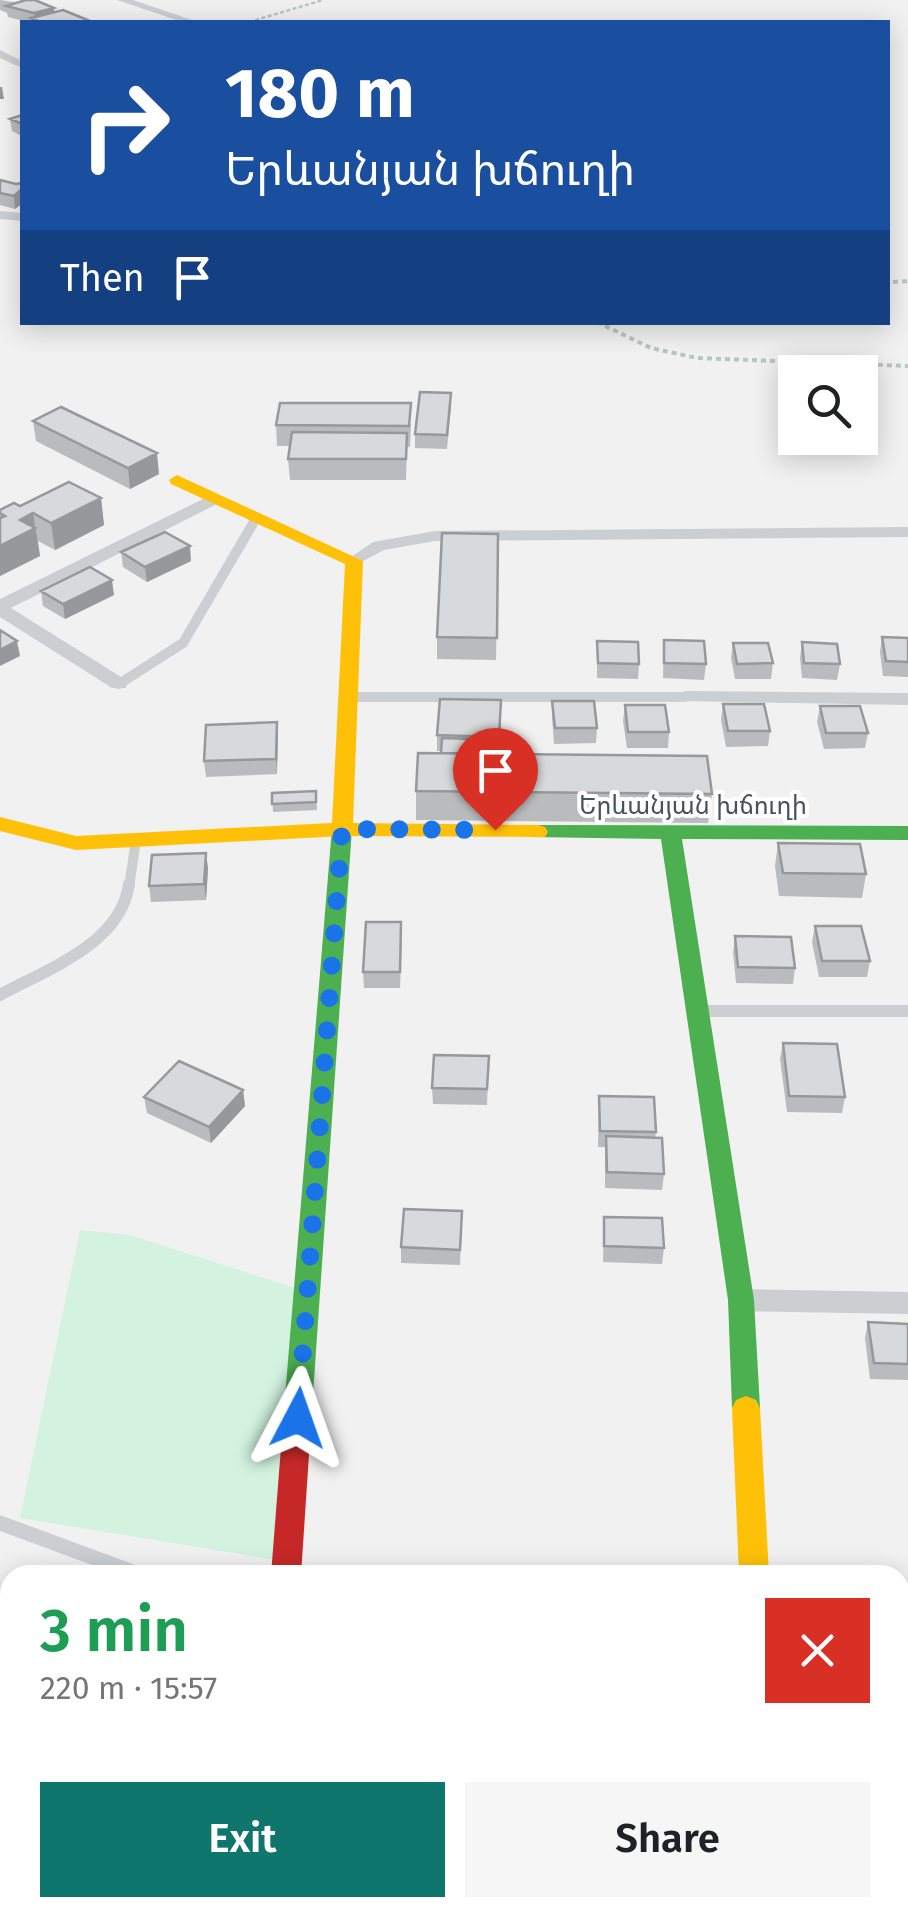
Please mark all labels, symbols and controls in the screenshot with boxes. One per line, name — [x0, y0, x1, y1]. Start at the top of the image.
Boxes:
text: 180 m — [225, 52, 415, 136]
icon: right — [60, 60, 190, 190]
text: Երևանյան խճուղի — [225, 143, 635, 197]
icon: arrive — [165, 250, 220, 305]
text: Then — [60, 255, 145, 301]
map controls — [778, 355, 878, 455]
button: search — [778, 355, 878, 455]
pin — [453, 728, 538, 831]
icon: arrive — [468, 743, 523, 798]
street label: Երևանյան խճուղի — [579, 791, 807, 821]
position arrow — [246, 1366, 350, 1470]
text: 3 min — [40, 1595, 188, 1667]
button: close — [765, 1598, 870, 1703]
text: 220 m · 15:57 — [40, 1669, 217, 1707]
button: Exit — [40, 1782, 445, 1897]
button: Share — [465, 1782, 870, 1897]

